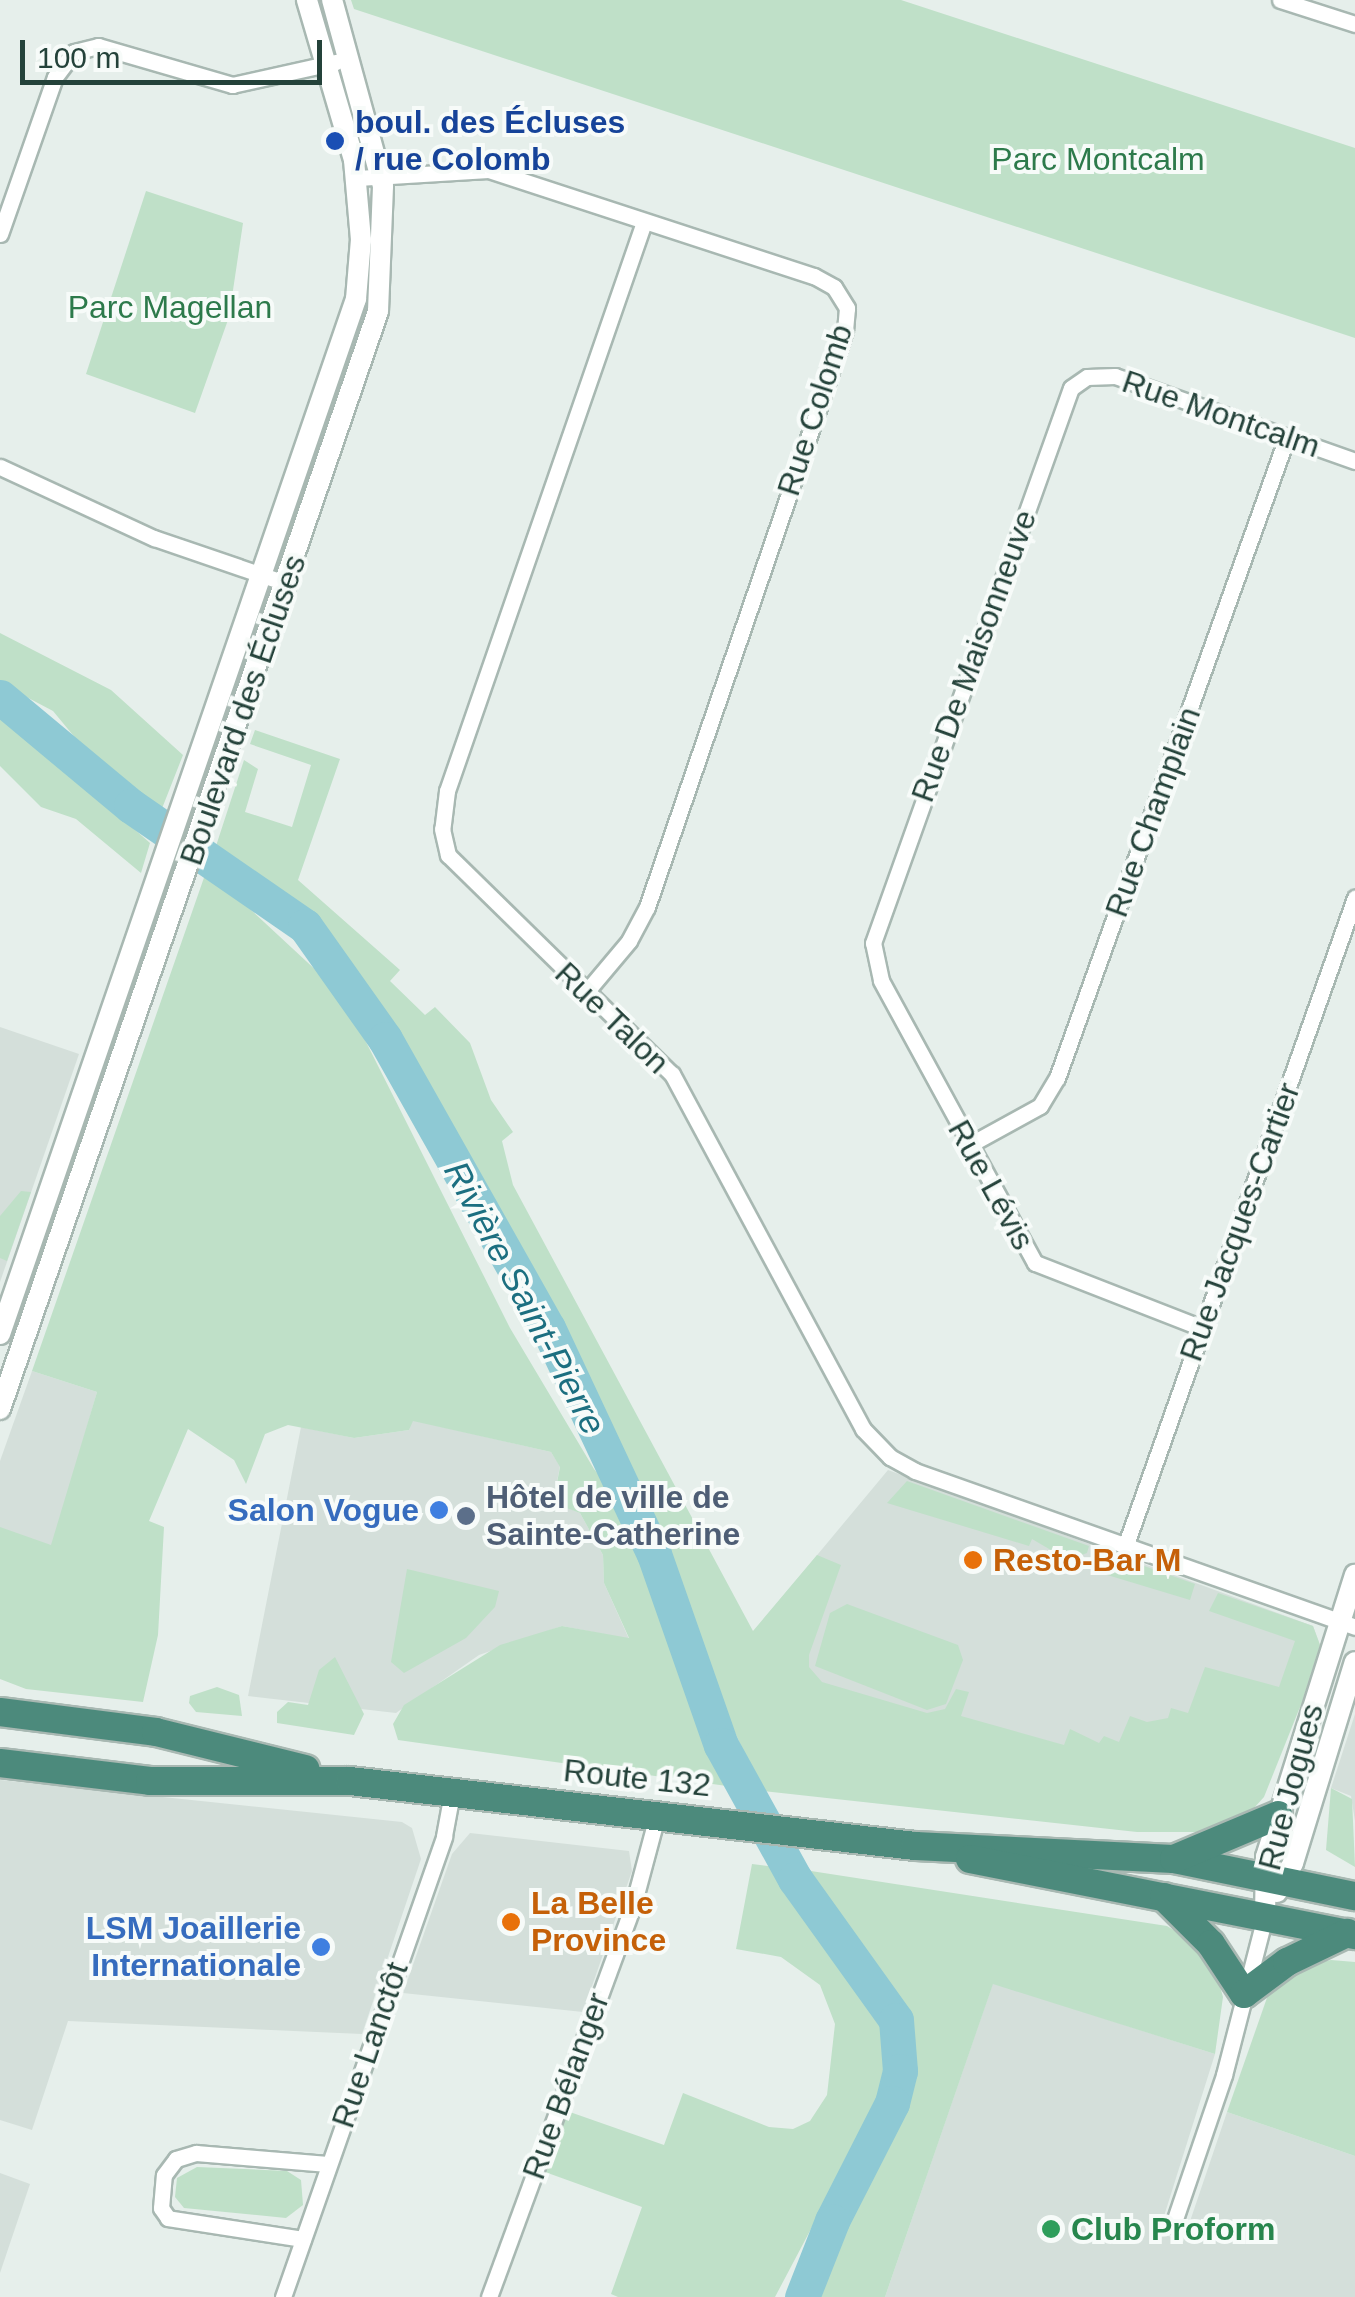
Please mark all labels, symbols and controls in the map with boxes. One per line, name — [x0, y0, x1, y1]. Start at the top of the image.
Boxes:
scale bar — [25, 20, 328, 82]
text: 100 m — [37, 41, 120, 74]
place label: boul. des Écluses / rue Colomb — [355, 104, 625, 179]
marker: boul. des Écluses / rue Colomb — [324, 130, 346, 152]
park label: Parc Montcalm — [991, 140, 1205, 178]
park label: Parc Magellan — [68, 288, 272, 326]
street label: Rue Colomb — [769, 319, 861, 501]
street label: Rue Montcalm — [1117, 362, 1325, 466]
street label: Rue De Maisonneuve — [903, 505, 1045, 807]
street label: Boulevard des Écluses — [172, 550, 314, 870]
street label: Rue Champlain — [1097, 702, 1209, 922]
street label: Rue Talon — [547, 954, 677, 1082]
street label: Rue Jacques-Cartier — [1172, 1078, 1308, 1366]
street label: Rue Lévis — [940, 1113, 1042, 1257]
water label: Rivière Saint-Pierre — [435, 1154, 615, 1442]
place label: Hôtel de ville de Sainte-Catherine — [486, 1479, 740, 1554]
place label: Salon Vogue — [228, 1491, 419, 1529]
marker: Salon Vogue — [428, 1499, 450, 1521]
marker: Hôtel de ville de Sainte-Catherine — [455, 1505, 477, 1527]
place label: Resto-Bar M — [993, 1541, 1181, 1579]
marker: Resto-Bar M — [962, 1549, 984, 1571]
street label: Rue Jogues — [1250, 1700, 1332, 1874]
street label: Route 132 — [562, 1751, 712, 1805]
place label: La Belle Province — [531, 1885, 666, 1960]
place label: LSM Joaillerie Internationale — [86, 1910, 301, 1985]
marker: La Belle Province — [500, 1911, 522, 1933]
marker: LSM Joaillerie Internationale — [310, 1936, 332, 1958]
street label: Rue Lanctôt — [324, 1957, 416, 2133]
street label: Rue Bélanger — [514, 1987, 618, 2185]
place label: Club Proform — [1071, 2210, 1275, 2248]
marker: Club Proform — [1040, 2218, 1062, 2240]

